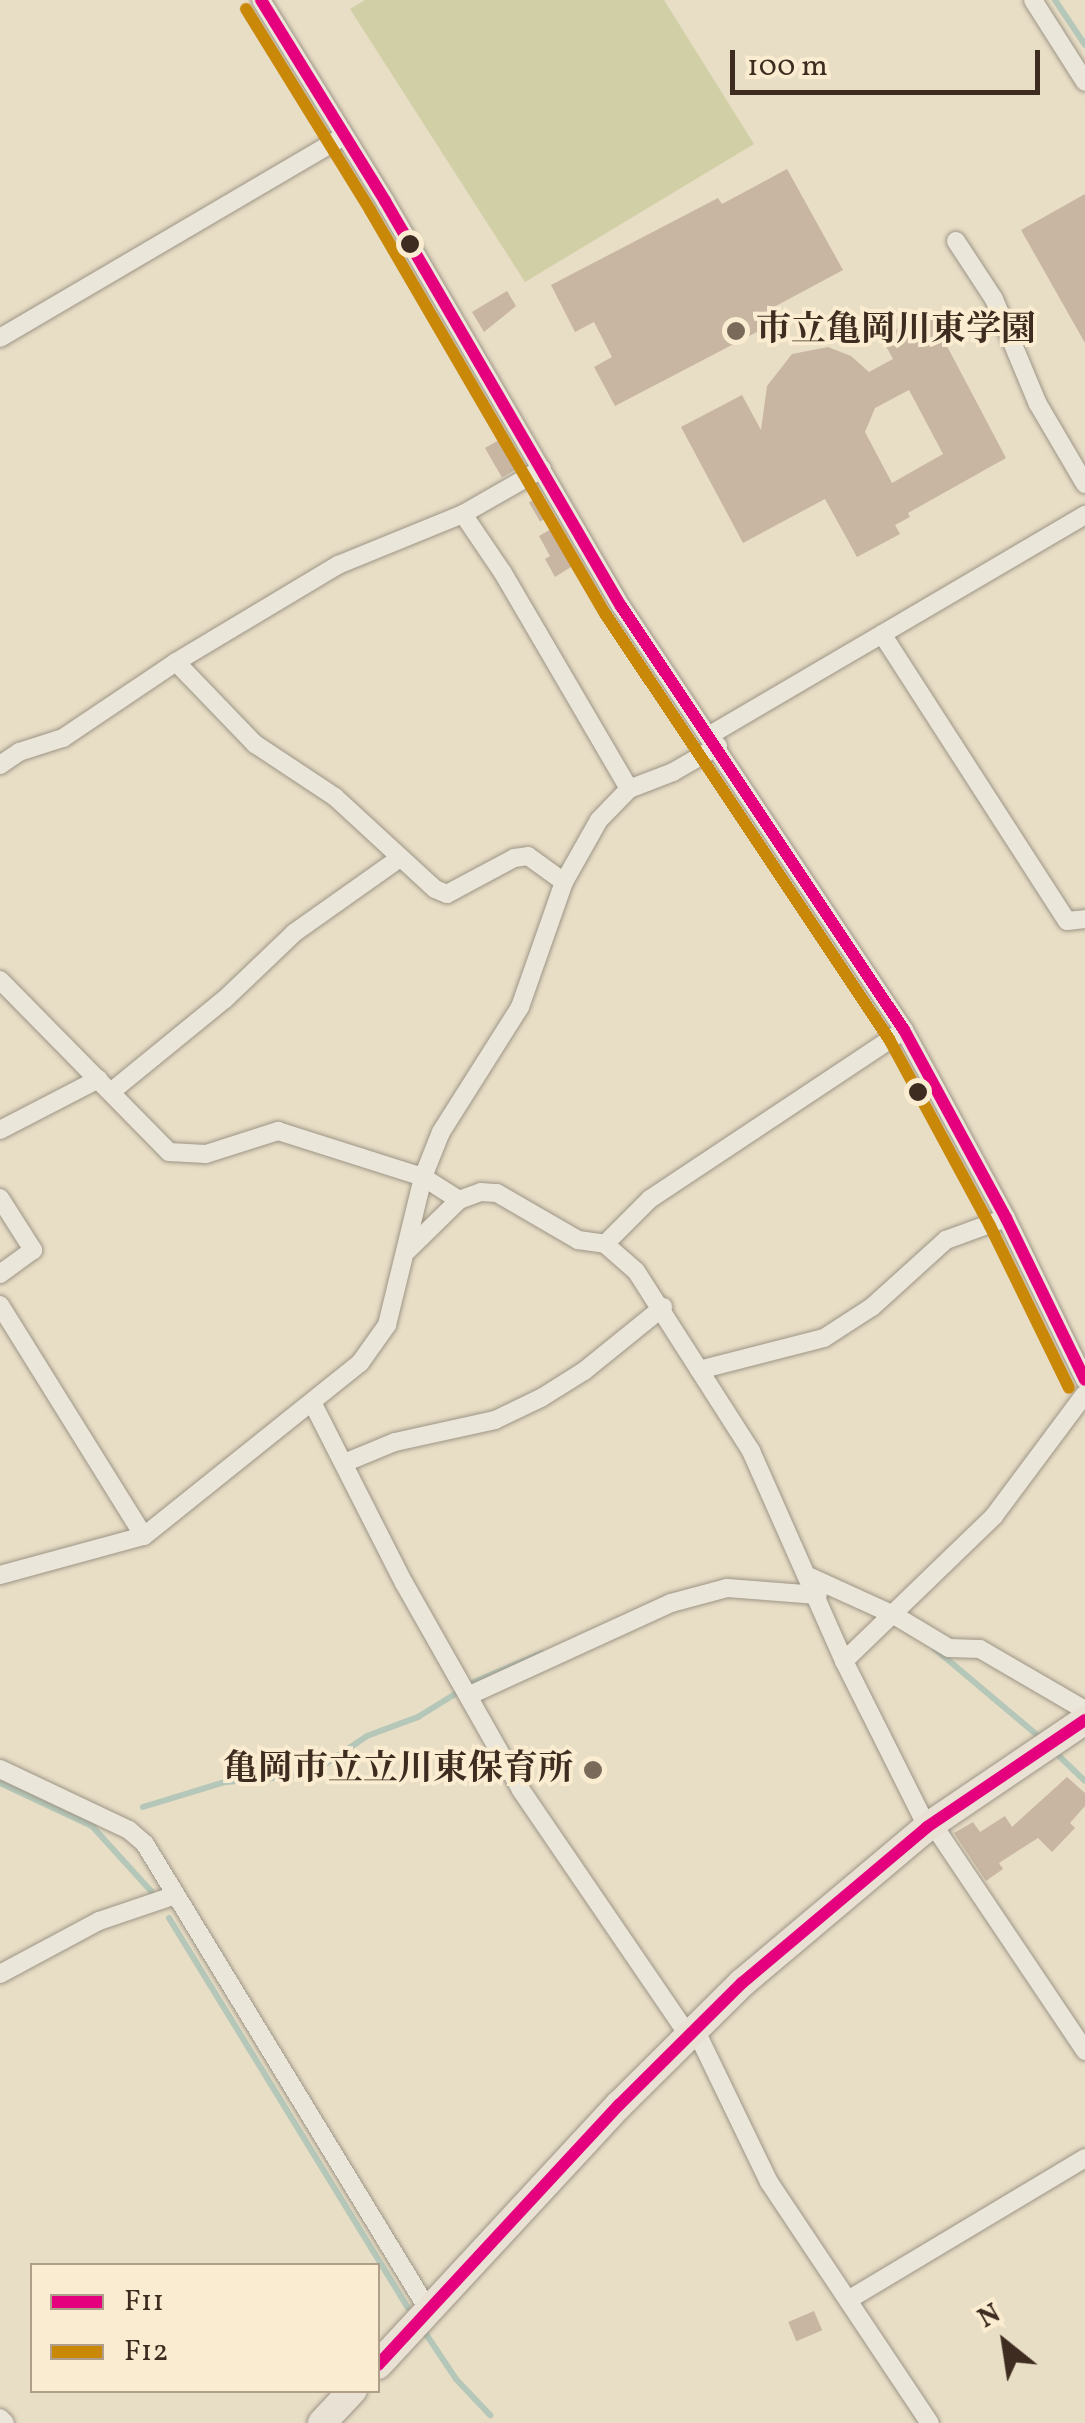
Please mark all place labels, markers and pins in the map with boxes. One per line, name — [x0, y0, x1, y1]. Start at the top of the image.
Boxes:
unlabelled marker — [400, 234, 420, 254]
place label: 市立亀岡川東学園 — [756, 310, 1036, 352]
marker: 市立亀岡川東学園 — [725, 320, 747, 342]
unlabelled marker — [908, 1082, 928, 1102]
place label: 亀岡市立立川東保育所 — [223, 1749, 573, 1791]
marker: 亀岡市立立川東保育所 — [582, 1759, 604, 1781]

